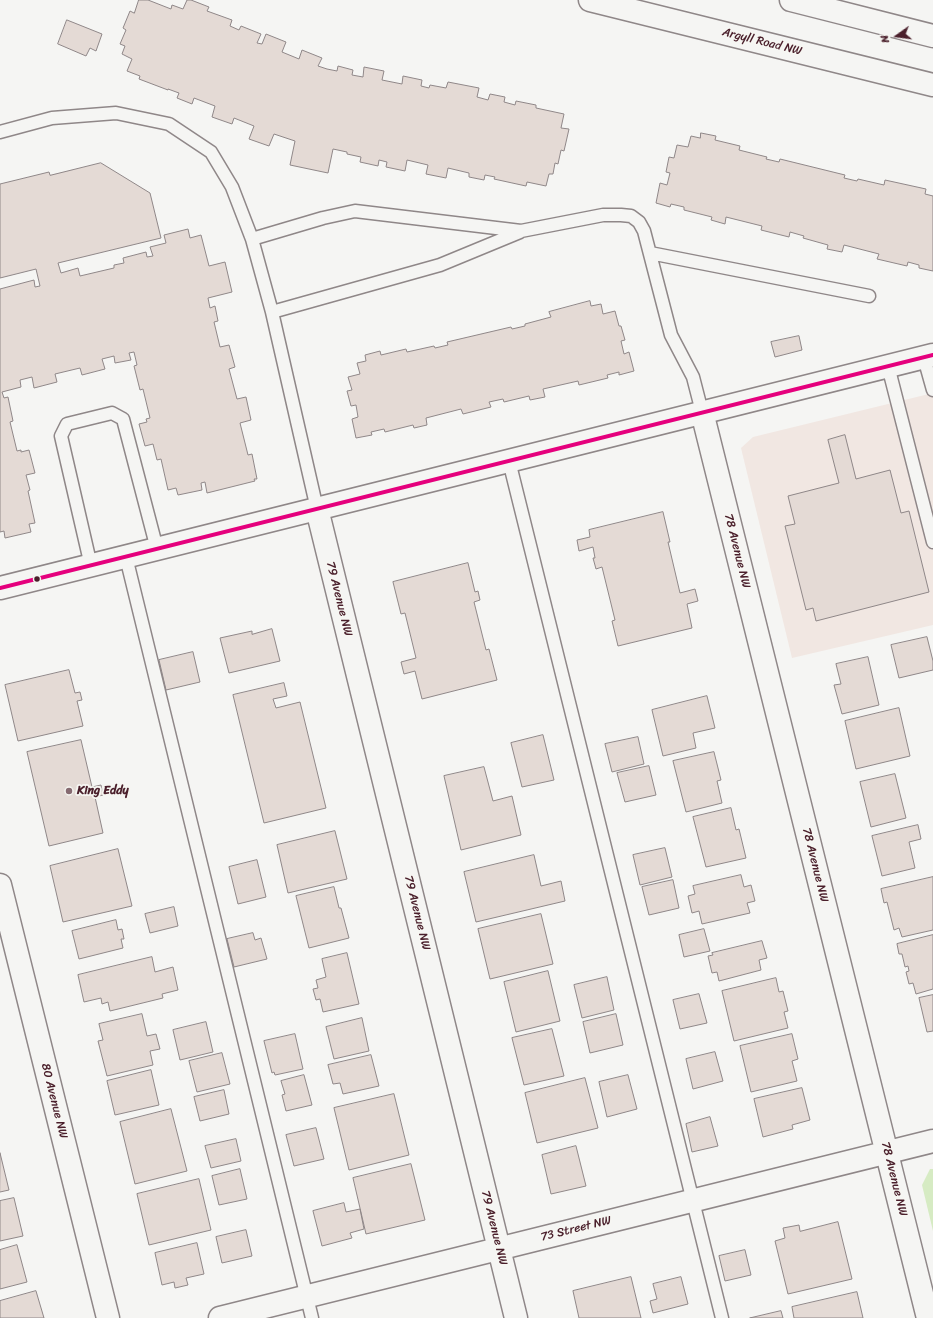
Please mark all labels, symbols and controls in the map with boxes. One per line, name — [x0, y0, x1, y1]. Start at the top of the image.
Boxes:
north arrow — [877, 16, 917, 56]
street label: Argyll Road NW — [721, 25, 803, 59]
text: N — [875, 33, 895, 45]
street label: 78 Avenue NW — [721, 512, 753, 590]
street label: 79 Avenue NW — [323, 560, 355, 638]
unlabelled marker — [32, 574, 42, 584]
place label: King Eddy — [77, 784, 129, 798]
marker: King Eddy — [64, 786, 74, 796]
street label: 78 Avenue NW — [799, 826, 831, 904]
street label: 79 Avenue NW — [401, 874, 433, 952]
street label: 80 Avenue NW — [38, 1062, 70, 1140]
street label: 78 Avenue NW — [878, 1140, 910, 1218]
street label: 79 Avenue NW — [478, 1189, 510, 1267]
street label: 73 Street NW — [539, 1213, 613, 1245]

